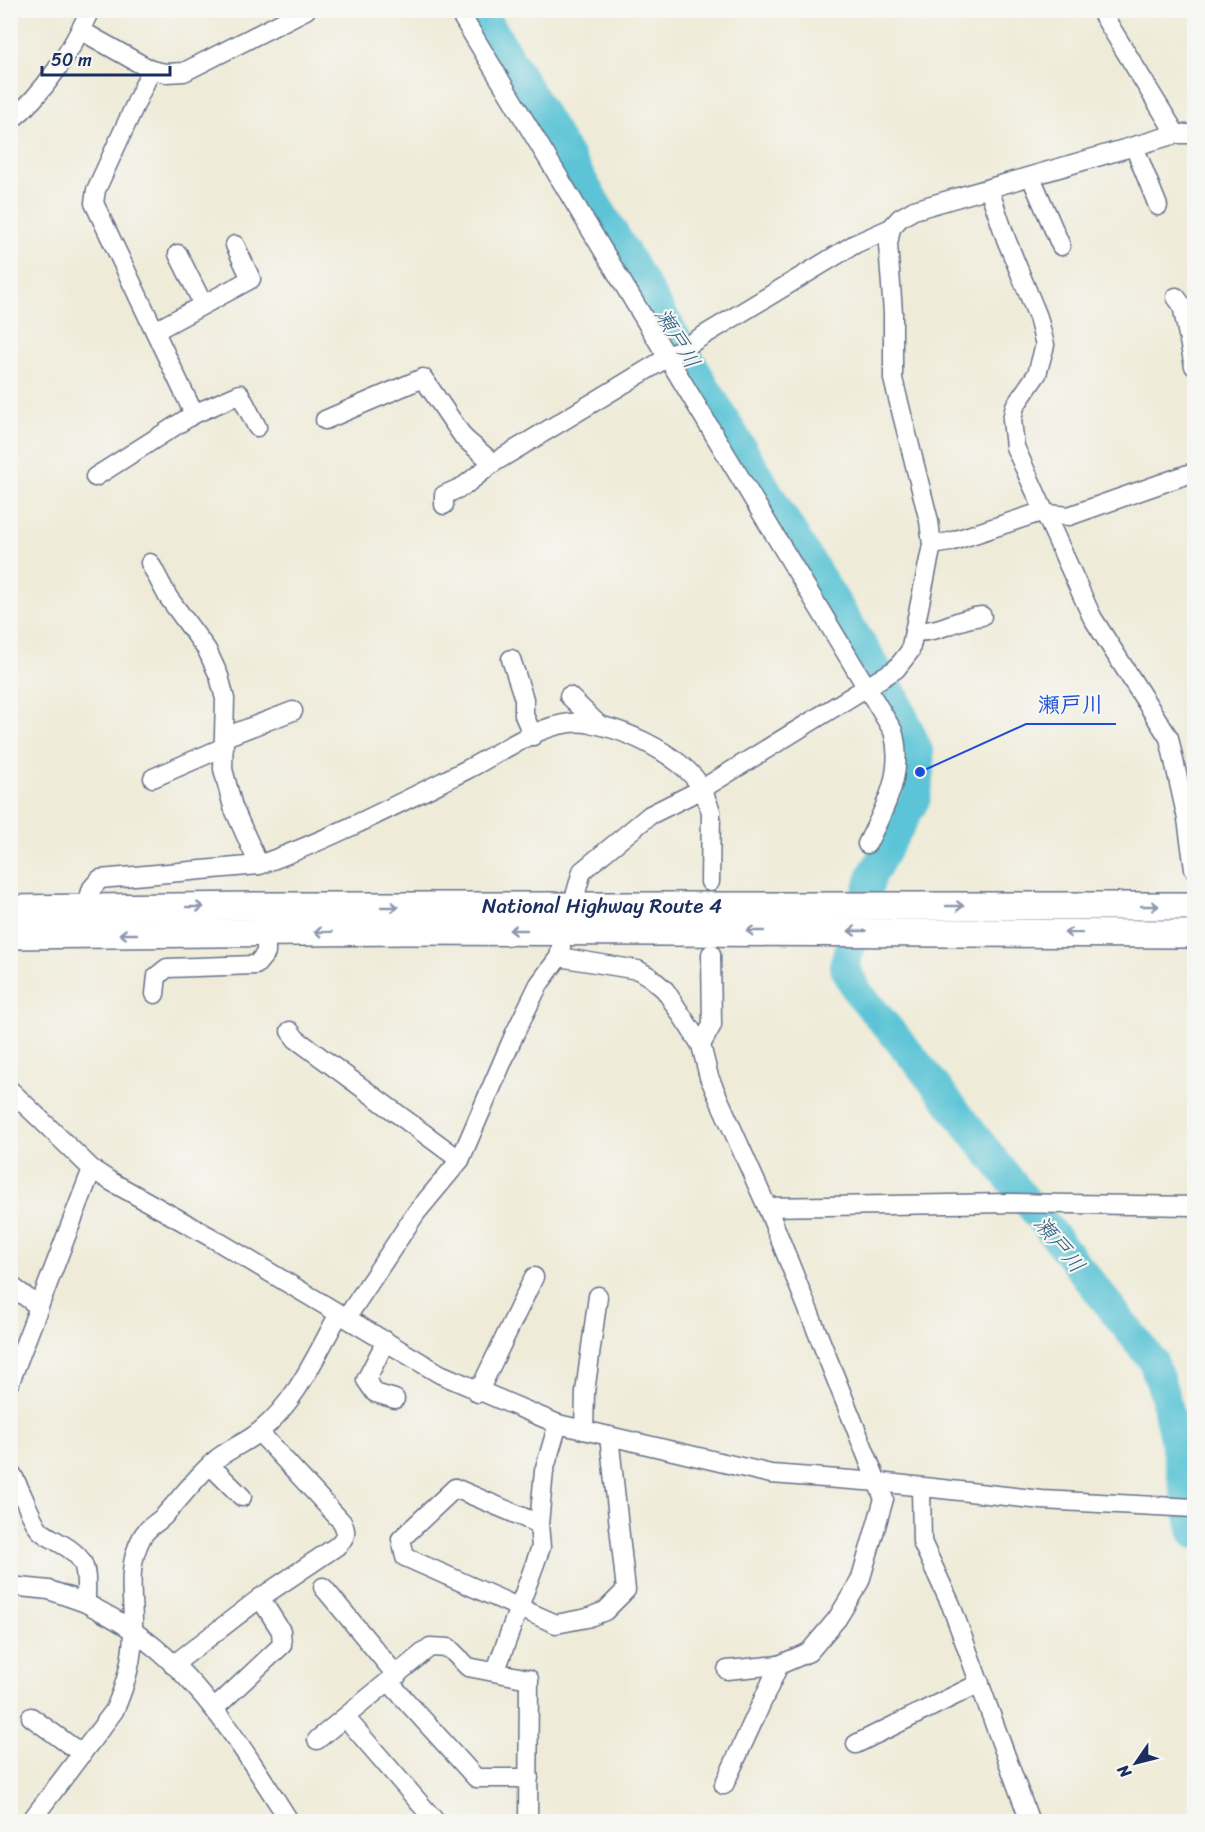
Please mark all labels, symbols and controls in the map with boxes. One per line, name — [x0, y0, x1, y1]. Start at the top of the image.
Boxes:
scale bar — [42, 39, 170, 77]
text: 50 m — [51, 44, 92, 76]
water label: 瀬戸川 — [644, 300, 711, 377]
callout: 瀬戸川 — [1026, 684, 1116, 724]
text: 瀬戸川 — [1038, 685, 1104, 724]
street label: National Highway Route 4 — [482, 887, 722, 925]
one-way arrow — [945, 900, 965, 912]
one-way arrow — [1140, 900, 1160, 912]
one-way arrow — [184, 901, 204, 912]
one-way arrow — [379, 901, 399, 913]
one-way arrow — [509, 924, 529, 936]
one-way arrow — [746, 925, 766, 937]
one-way arrow — [848, 925, 868, 937]
one-way arrow — [314, 926, 334, 937]
one-way arrow — [1064, 927, 1084, 939]
one-way arrow — [119, 928, 139, 940]
water label: 瀬戸川 — [1024, 1206, 1096, 1282]
north arrow — [1106, 1733, 1166, 1793]
text: N — [1109, 1758, 1140, 1785]

